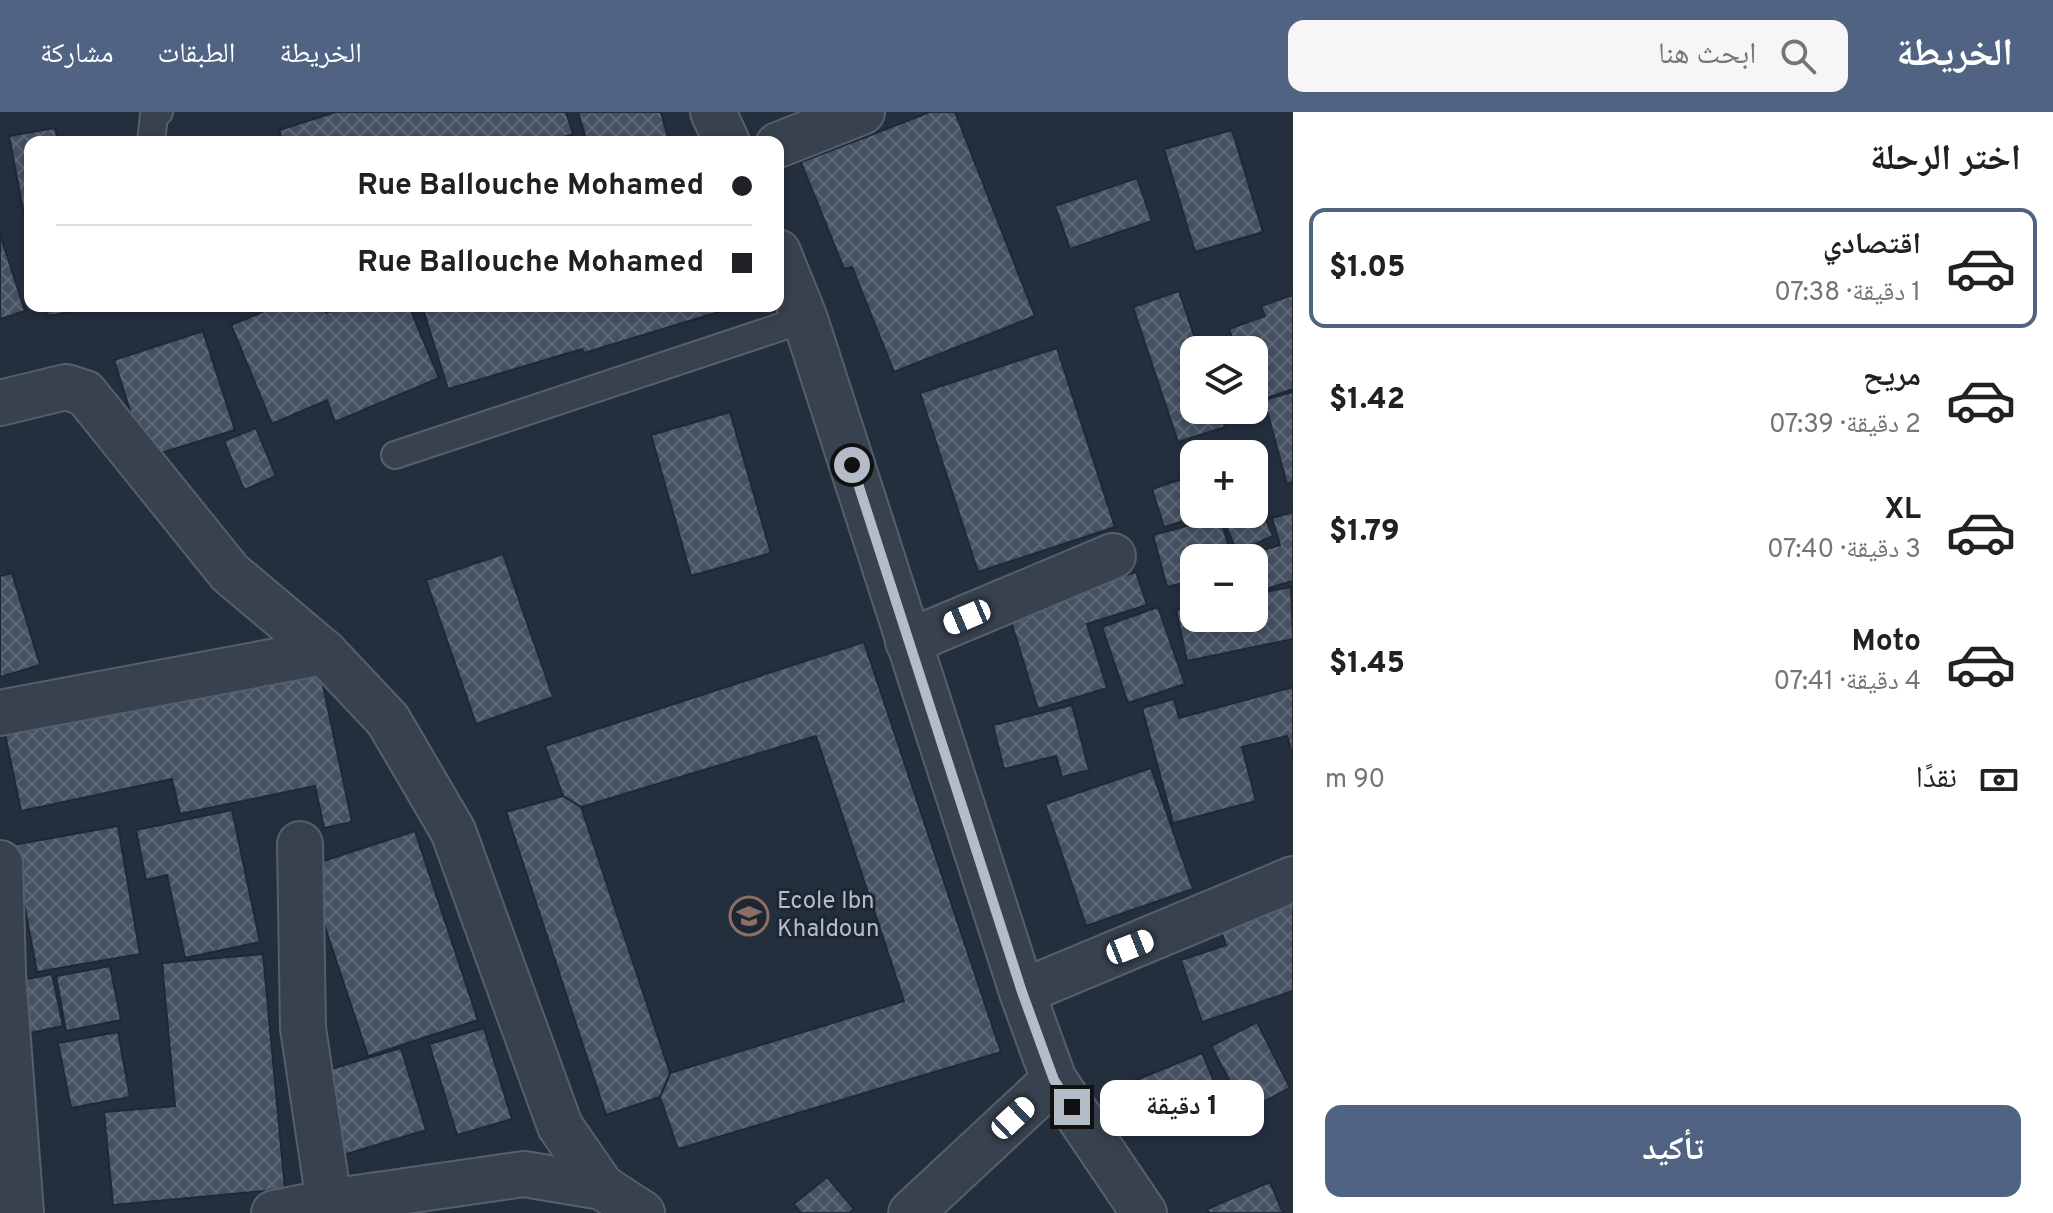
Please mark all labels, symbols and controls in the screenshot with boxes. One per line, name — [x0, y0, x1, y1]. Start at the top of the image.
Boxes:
search box — [1288, 20, 1848, 92]
text: الخريطة — [1896, 31, 2013, 80]
icon: search — [1776, 34, 1820, 78]
text: مشاركة — [40, 37, 114, 73]
text: الطبقات — [158, 37, 235, 73]
text: الخريطة — [279, 37, 362, 73]
text: ابحث هنا — [1658, 37, 1756, 74]
text: اختر الرحلة — [1870, 137, 2021, 183]
text: Rue Ballouche Mohamed — [357, 168, 704, 205]
text: اقتصادي — [1823, 227, 1921, 264]
icon: car — [1945, 232, 2017, 304]
text: Rue Ballouche Mohamed — [357, 245, 704, 282]
text: $1.05 — [1329, 250, 1405, 287]
text: 1 دقيقة · 07:38 — [1774, 277, 1921, 310]
map controls — [1180, 336, 1268, 632]
button: layers — [1180, 336, 1268, 424]
text: مريح — [1863, 359, 1921, 396]
icon: car — [1945, 364, 2017, 436]
text: $1.42 — [1329, 382, 1405, 419]
text: 2 دقيقة · 07:39 — [1769, 409, 1921, 442]
button: + — [1180, 440, 1268, 528]
route start — [834, 447, 870, 483]
text: XL — [1884, 492, 1921, 529]
icon: car — [1945, 496, 2017, 568]
text: $1.79 — [1329, 514, 1400, 551]
text: 3 دقيقة · 07:40 — [1767, 534, 1921, 567]
button: − — [1180, 544, 1268, 632]
car — [940, 597, 994, 637]
text: Moto — [1851, 624, 1921, 661]
icon: car — [1945, 628, 2017, 700]
text: $1.45 — [1329, 646, 1405, 683]
text: 4 دقيقة · 07:41 — [1774, 666, 1921, 699]
icon: cash — [1977, 758, 2021, 802]
text: نقدًا — [1916, 761, 1957, 798]
text: 90 m — [1325, 764, 1385, 797]
place label: Ecole Ibn Khaldoun — [777, 887, 879, 945]
school or university icon: Ecole Ibn Khaldoun — [728, 895, 770, 937]
car — [1103, 927, 1157, 967]
callout: 1 دقيقة — [1100, 1079, 1264, 1135]
route end — [1054, 1089, 1090, 1125]
text: 1 دقيقة — [1146, 1091, 1218, 1124]
car — [987, 1093, 1039, 1143]
button: تأكيد — [1325, 1105, 2021, 1197]

